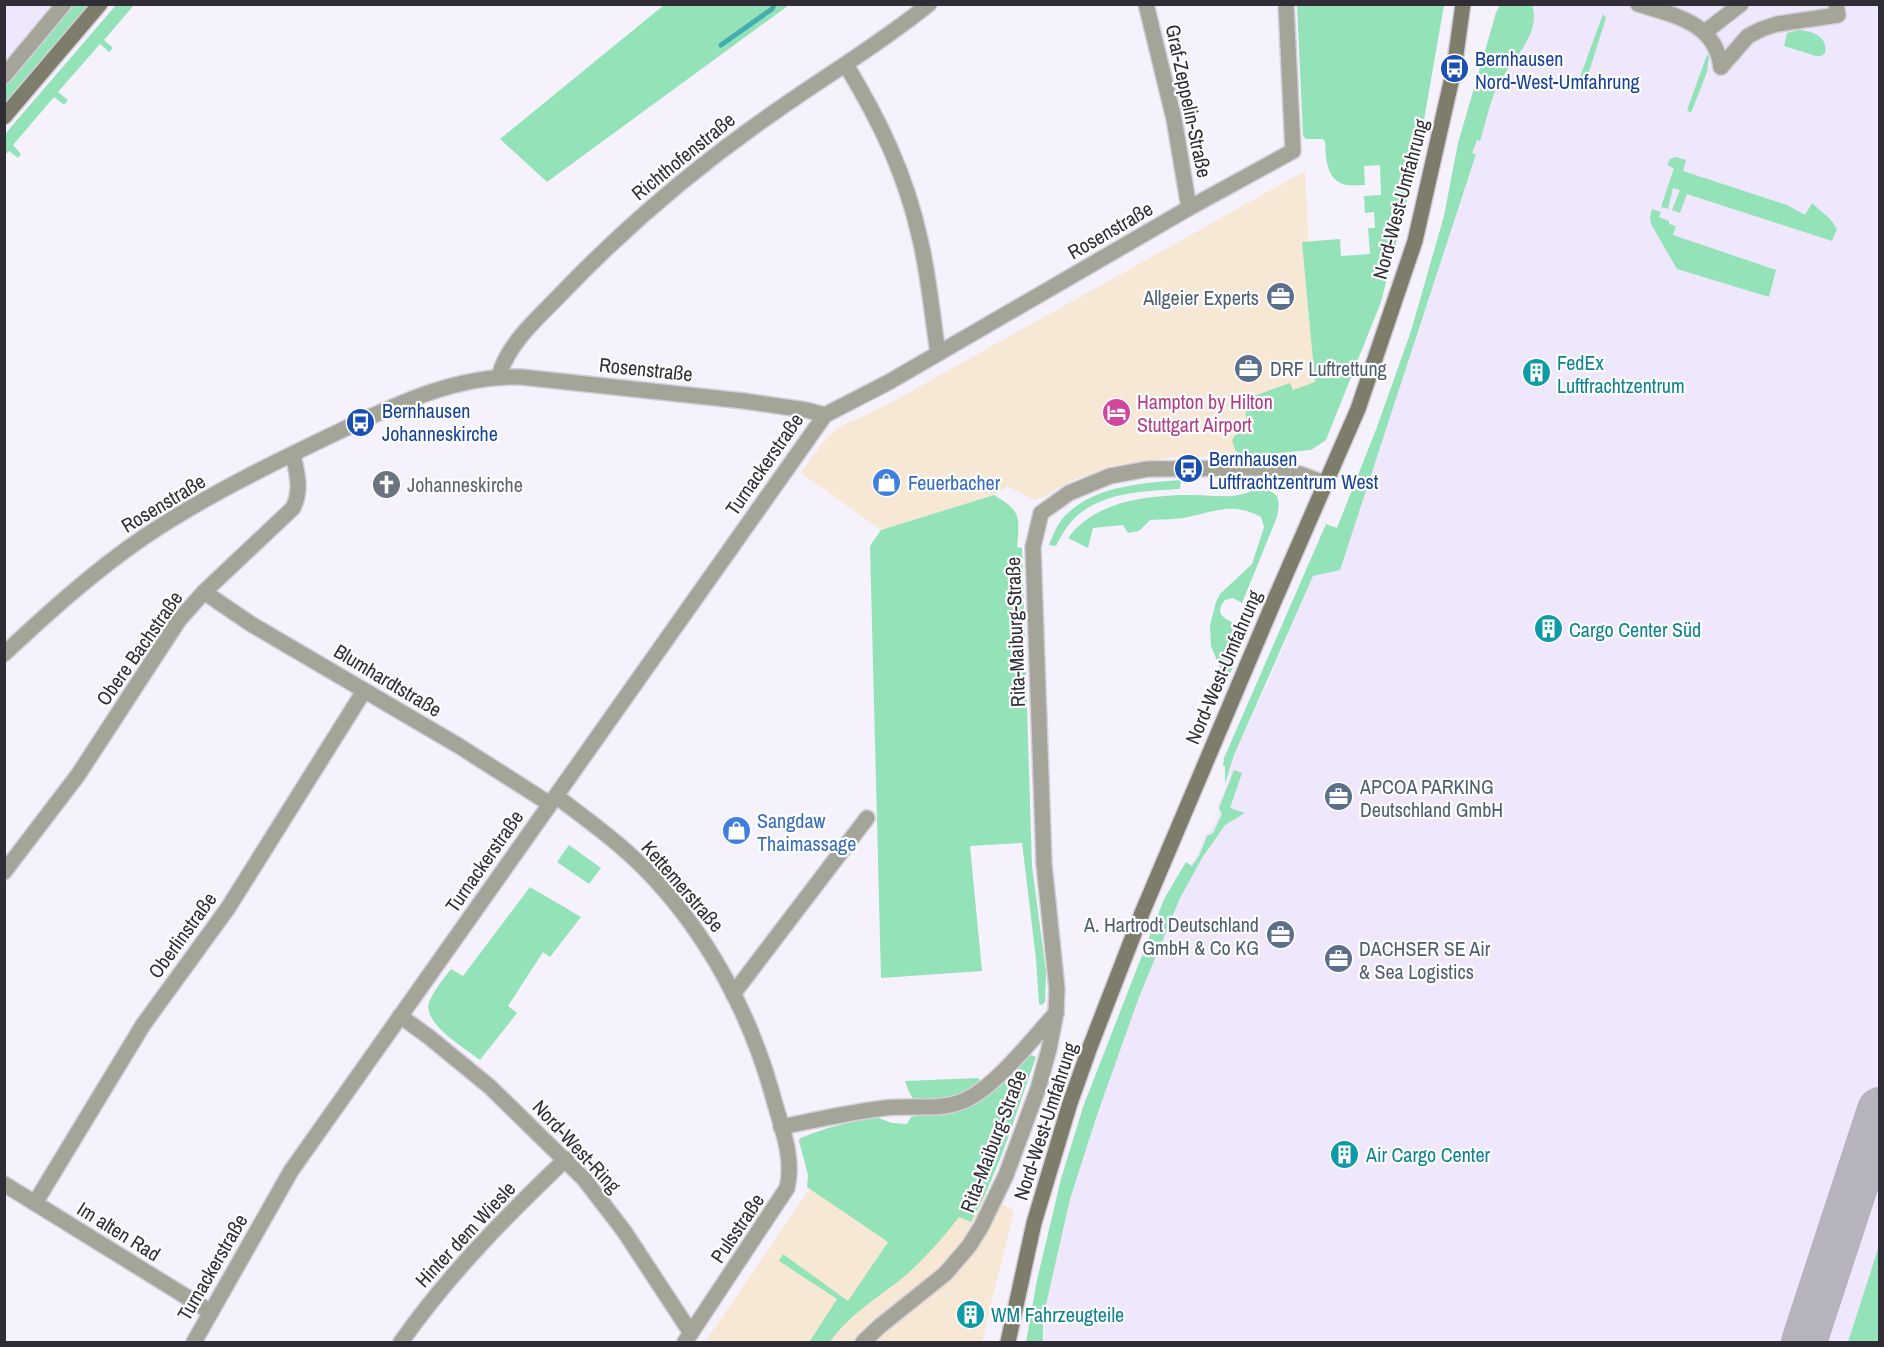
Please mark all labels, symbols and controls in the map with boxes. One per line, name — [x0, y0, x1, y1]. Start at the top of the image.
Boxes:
street label: Graf-Zeppelin-Straße — [1160, 22, 1218, 180]
place label: Bernhausen Nord-West-Umfahrung — [1475, 45, 1640, 95]
bus stop icon: Bernhausen Nord-West-Umfahrung — [1438, 53, 1470, 85]
street label: Richthofenstraße — [626, 106, 740, 206]
street label: Nord-West-Umfahrung — [1366, 116, 1434, 282]
street label: Rosenstraße — [1063, 195, 1157, 265]
office icon: Allgeier Experts — [1264, 281, 1296, 313]
place label: Allgeier Experts — [1142, 284, 1259, 311]
place label: FedEx Luftfrachtzentrum — [1557, 349, 1685, 399]
street label: Rosenstraße — [598, 351, 694, 387]
office icon: DRF Luftrettung — [1233, 352, 1265, 384]
place label: DRF Luftrettung — [1270, 355, 1387, 382]
building icon: FedEx Luftfrachtzentrum — [1520, 357, 1552, 389]
place label: Hampton by Hilton Stuttgart Airport — [1137, 388, 1273, 438]
place label: Bernhausen Johanneskirche — [382, 397, 498, 447]
hotel icon: Hampton by Hilton Stuttgart Airport — [1100, 397, 1132, 429]
bus stop icon: Bernhausen Johanneskirche — [345, 406, 377, 438]
street label: Turnackerstraße — [719, 408, 809, 520]
place label: Bernhausen Luftfrachtzentrum West — [1209, 445, 1379, 495]
bus stop icon: Bernhausen Luftfrachtzentrum West — [1172, 453, 1204, 485]
shop icon: Feuerbacher — [871, 466, 903, 498]
street label: Rosenstraße — [116, 467, 210, 539]
church icon: Johanneskirche — [370, 468, 402, 500]
place label: Feuerbacher — [908, 469, 1001, 496]
place label: Johanneskirche — [407, 471, 523, 498]
street label: Rita-Maiburg-Straße — [999, 556, 1031, 708]
street label: Obere Bachstraße — [90, 585, 188, 711]
street label: Nord-West-Umfahrung — [1178, 586, 1268, 748]
building icon: Cargo Center Süd — [1532, 613, 1564, 645]
place label: Cargo Center Süd — [1569, 616, 1701, 643]
street label: Blumhardtstraße — [329, 637, 447, 723]
place label: APCOA PARKING Deutschland GmbH — [1359, 773, 1503, 823]
office icon: APCOA PARKING Deutschland GmbH — [1323, 781, 1355, 813]
street label: Turnackerstraße — [439, 805, 529, 917]
place label: Sangdaw Thaimassage — [757, 807, 856, 857]
shop icon: Sangdaw Thaimassage — [720, 815, 752, 847]
street label: Kettemerstraße — [636, 834, 730, 938]
street label: Oberlinstraße — [142, 887, 222, 983]
place label: A. Hartrodt Deutschland GmbH & Co KG — [1083, 911, 1259, 961]
office icon: A. Hartrodt Deutschland GmbH & Co KG — [1264, 919, 1296, 951]
place label: DACHSER SE Air & Sea Logistics — [1359, 935, 1491, 985]
office icon: DACHSER SE Air & Sea Logistics — [1322, 943, 1354, 975]
street label: Nord-West-Umfahrung — [1007, 1039, 1083, 1203]
street label: Rita-Maiburg-Straße — [953, 1066, 1033, 1216]
street label: Nord-West-Ring — [527, 1094, 627, 1198]
building icon: Air Cargo Center — [1329, 1138, 1361, 1170]
place label: Air Cargo Center — [1365, 1141, 1490, 1168]
street label: Hinter dem Wiesle — [409, 1175, 521, 1293]
street label: Pulsstraße — [704, 1188, 770, 1268]
street label: Im alten Rad — [72, 1195, 166, 1267]
street label: Turnackerstraße — [171, 1209, 253, 1325]
building icon: WM Fahrzeugteile — [954, 1298, 986, 1330]
place label: WM Fahrzeugteile — [991, 1301, 1124, 1328]

